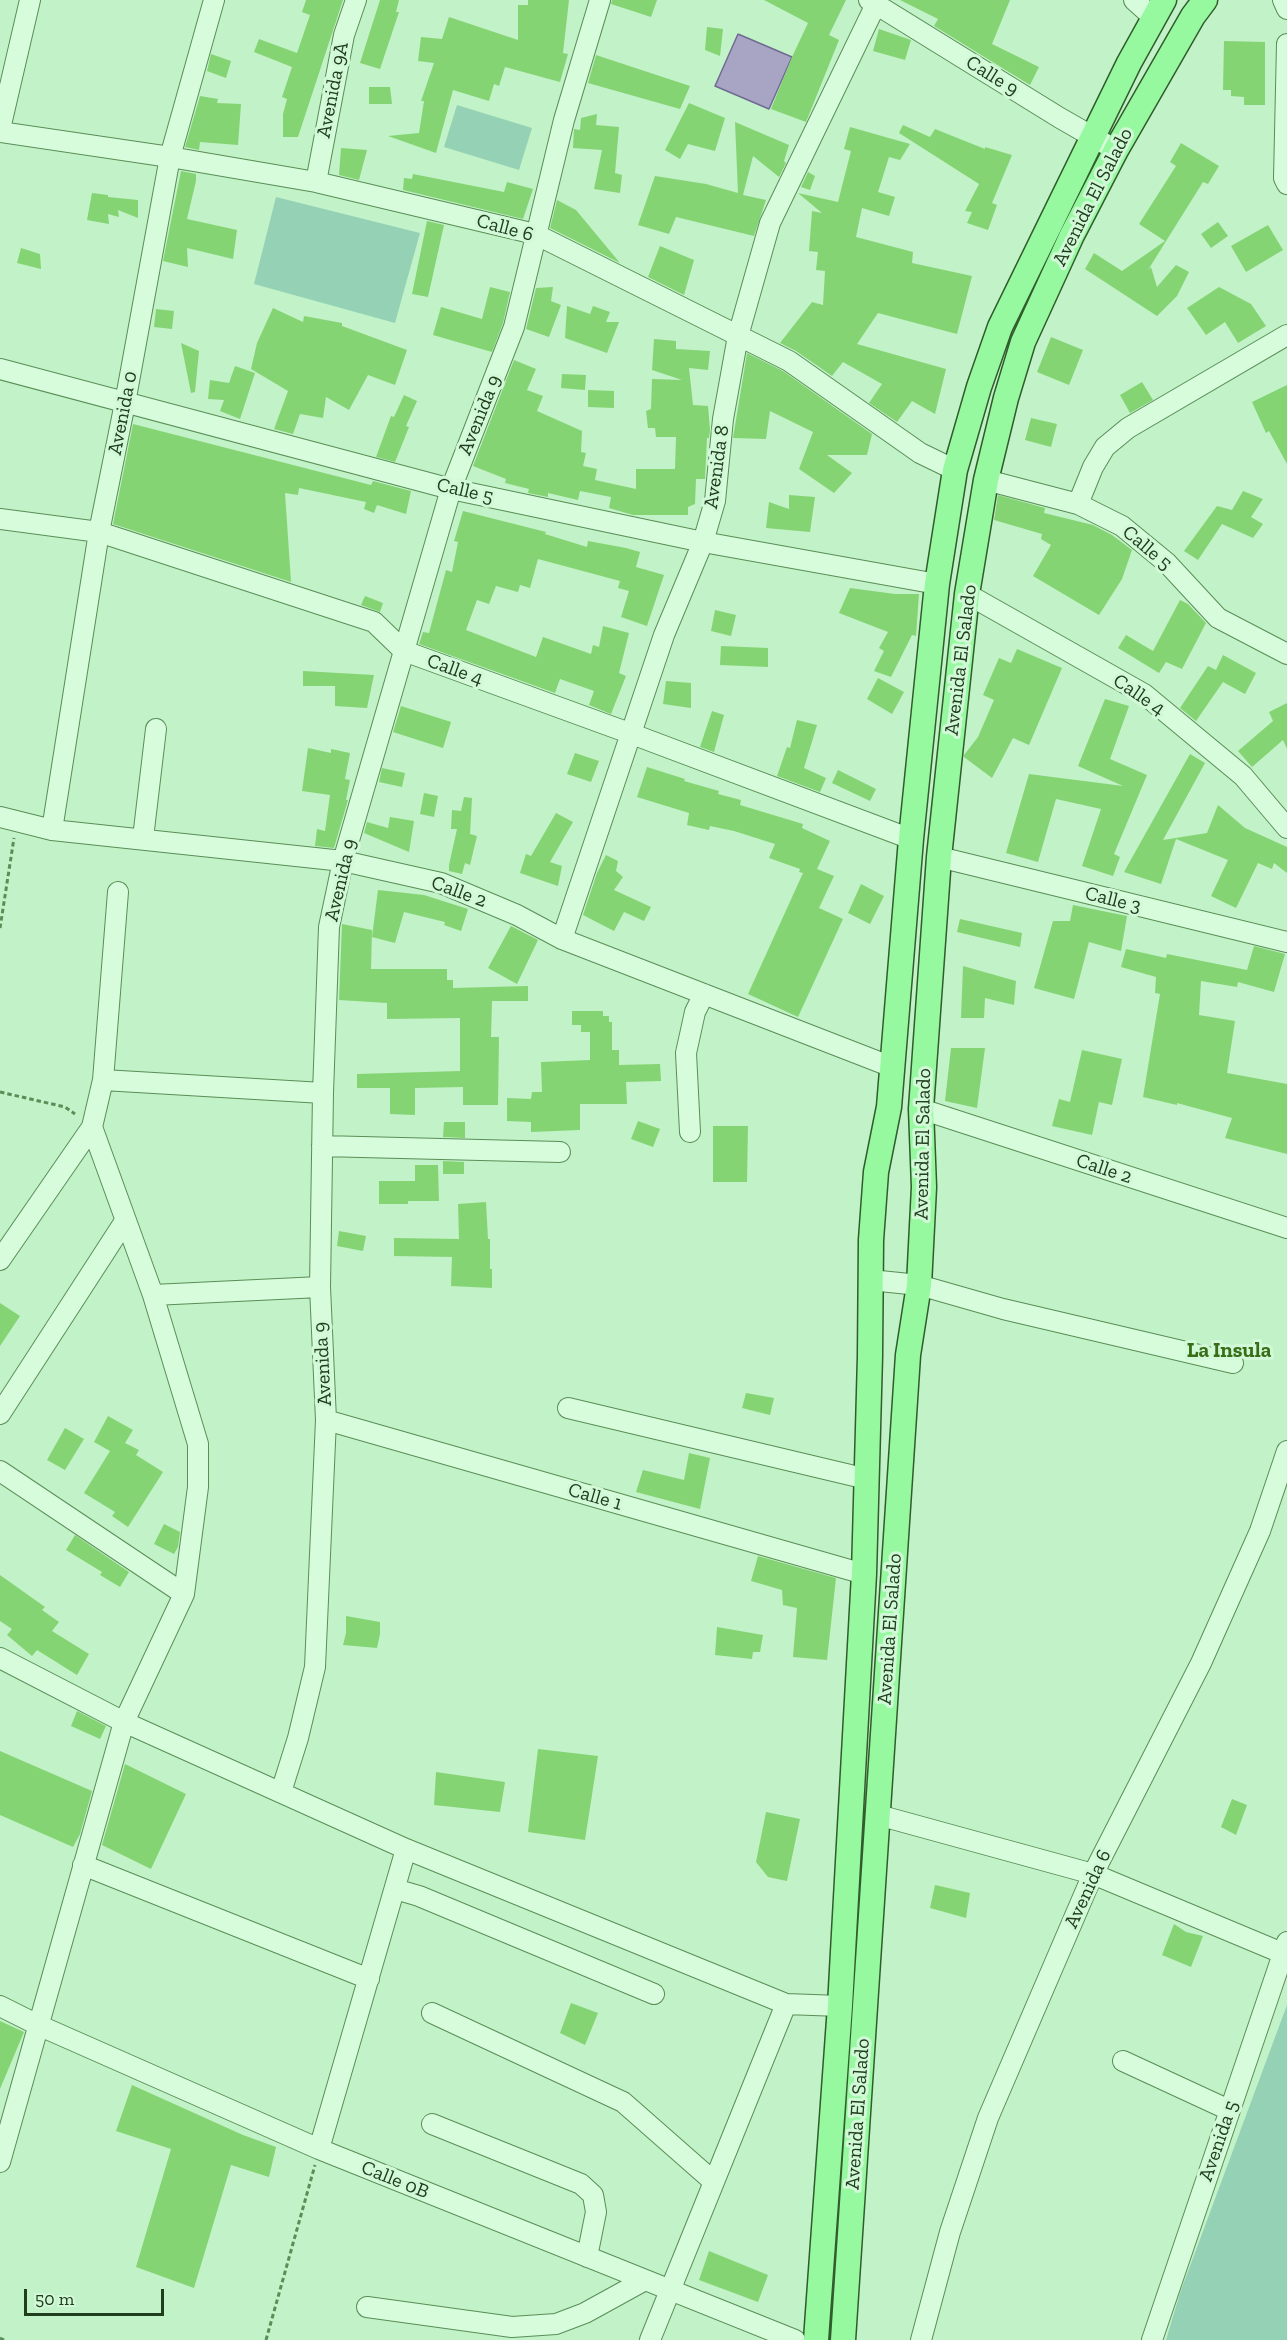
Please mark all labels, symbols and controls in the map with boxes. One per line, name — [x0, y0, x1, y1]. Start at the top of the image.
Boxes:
street label: Avenida 9A — [312, 40, 354, 140]
street label: Calle 9 — [961, 51, 1023, 101]
street label: Avenida El Salado — [1048, 124, 1138, 270]
street label: Calle 6 — [474, 209, 536, 247]
street label: Avenida 0 — [103, 369, 143, 457]
street label: Avenida 9 — [453, 371, 507, 459]
street label: Avenida 8 — [699, 424, 735, 510]
street label: Calle 5 — [434, 473, 496, 509]
street label: Calle 5 — [1117, 520, 1177, 576]
street label: Avenida El Salado — [940, 583, 982, 737]
street label: Calle 4 — [424, 649, 486, 691]
street label: Calle 4 — [1108, 669, 1170, 721]
street label: Avenida 9 — [320, 836, 362, 924]
street label: Calle 2 — [428, 871, 490, 913]
street label: Calle 3 — [1082, 881, 1144, 919]
street label: Avenida El Salado — [910, 1068, 936, 1220]
street label: Calle 2 — [1073, 1149, 1135, 1189]
street label: Avenida 9 — [309, 1321, 337, 1407]
district label: La Insula — [1187, 1338, 1271, 1364]
street label: Calle 1 — [565, 1478, 625, 1516]
street label: Avenida El Salado — [873, 1553, 907, 1705]
street label: Avenida 6 — [1059, 1846, 1117, 1932]
street label: Avenida El Salado — [841, 2038, 875, 2190]
street label: Avenida 5 — [1194, 2097, 1244, 2185]
street label: Calle 0B — [358, 2156, 432, 2204]
scale bar — [27, 2277, 166, 2315]
text: 50 m — [35, 2288, 74, 2310]

